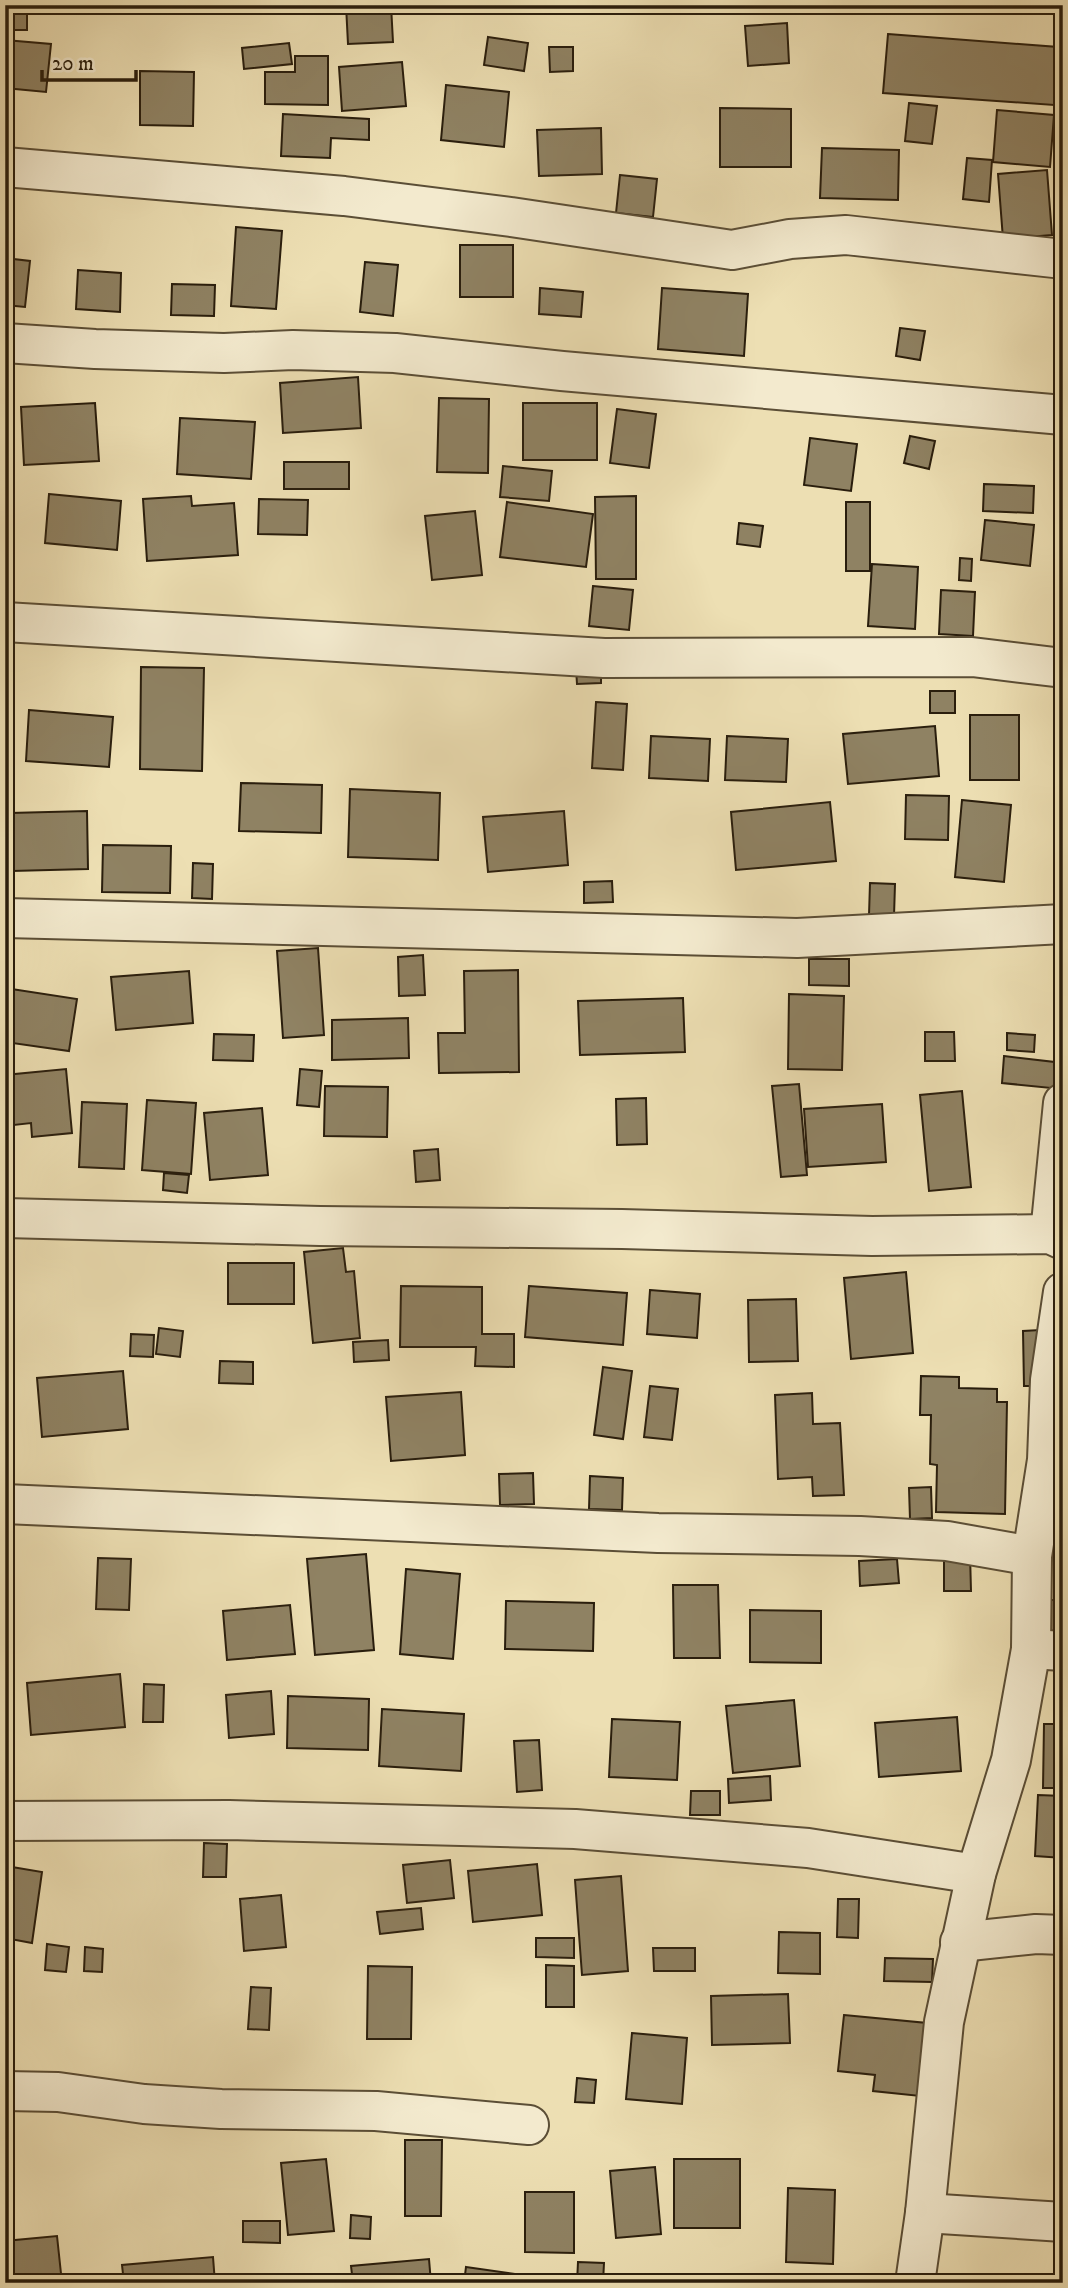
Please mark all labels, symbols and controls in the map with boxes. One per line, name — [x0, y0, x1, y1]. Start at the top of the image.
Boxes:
scale bar — [42, 38, 136, 82]
text: 20 m — [52, 51, 94, 77]

